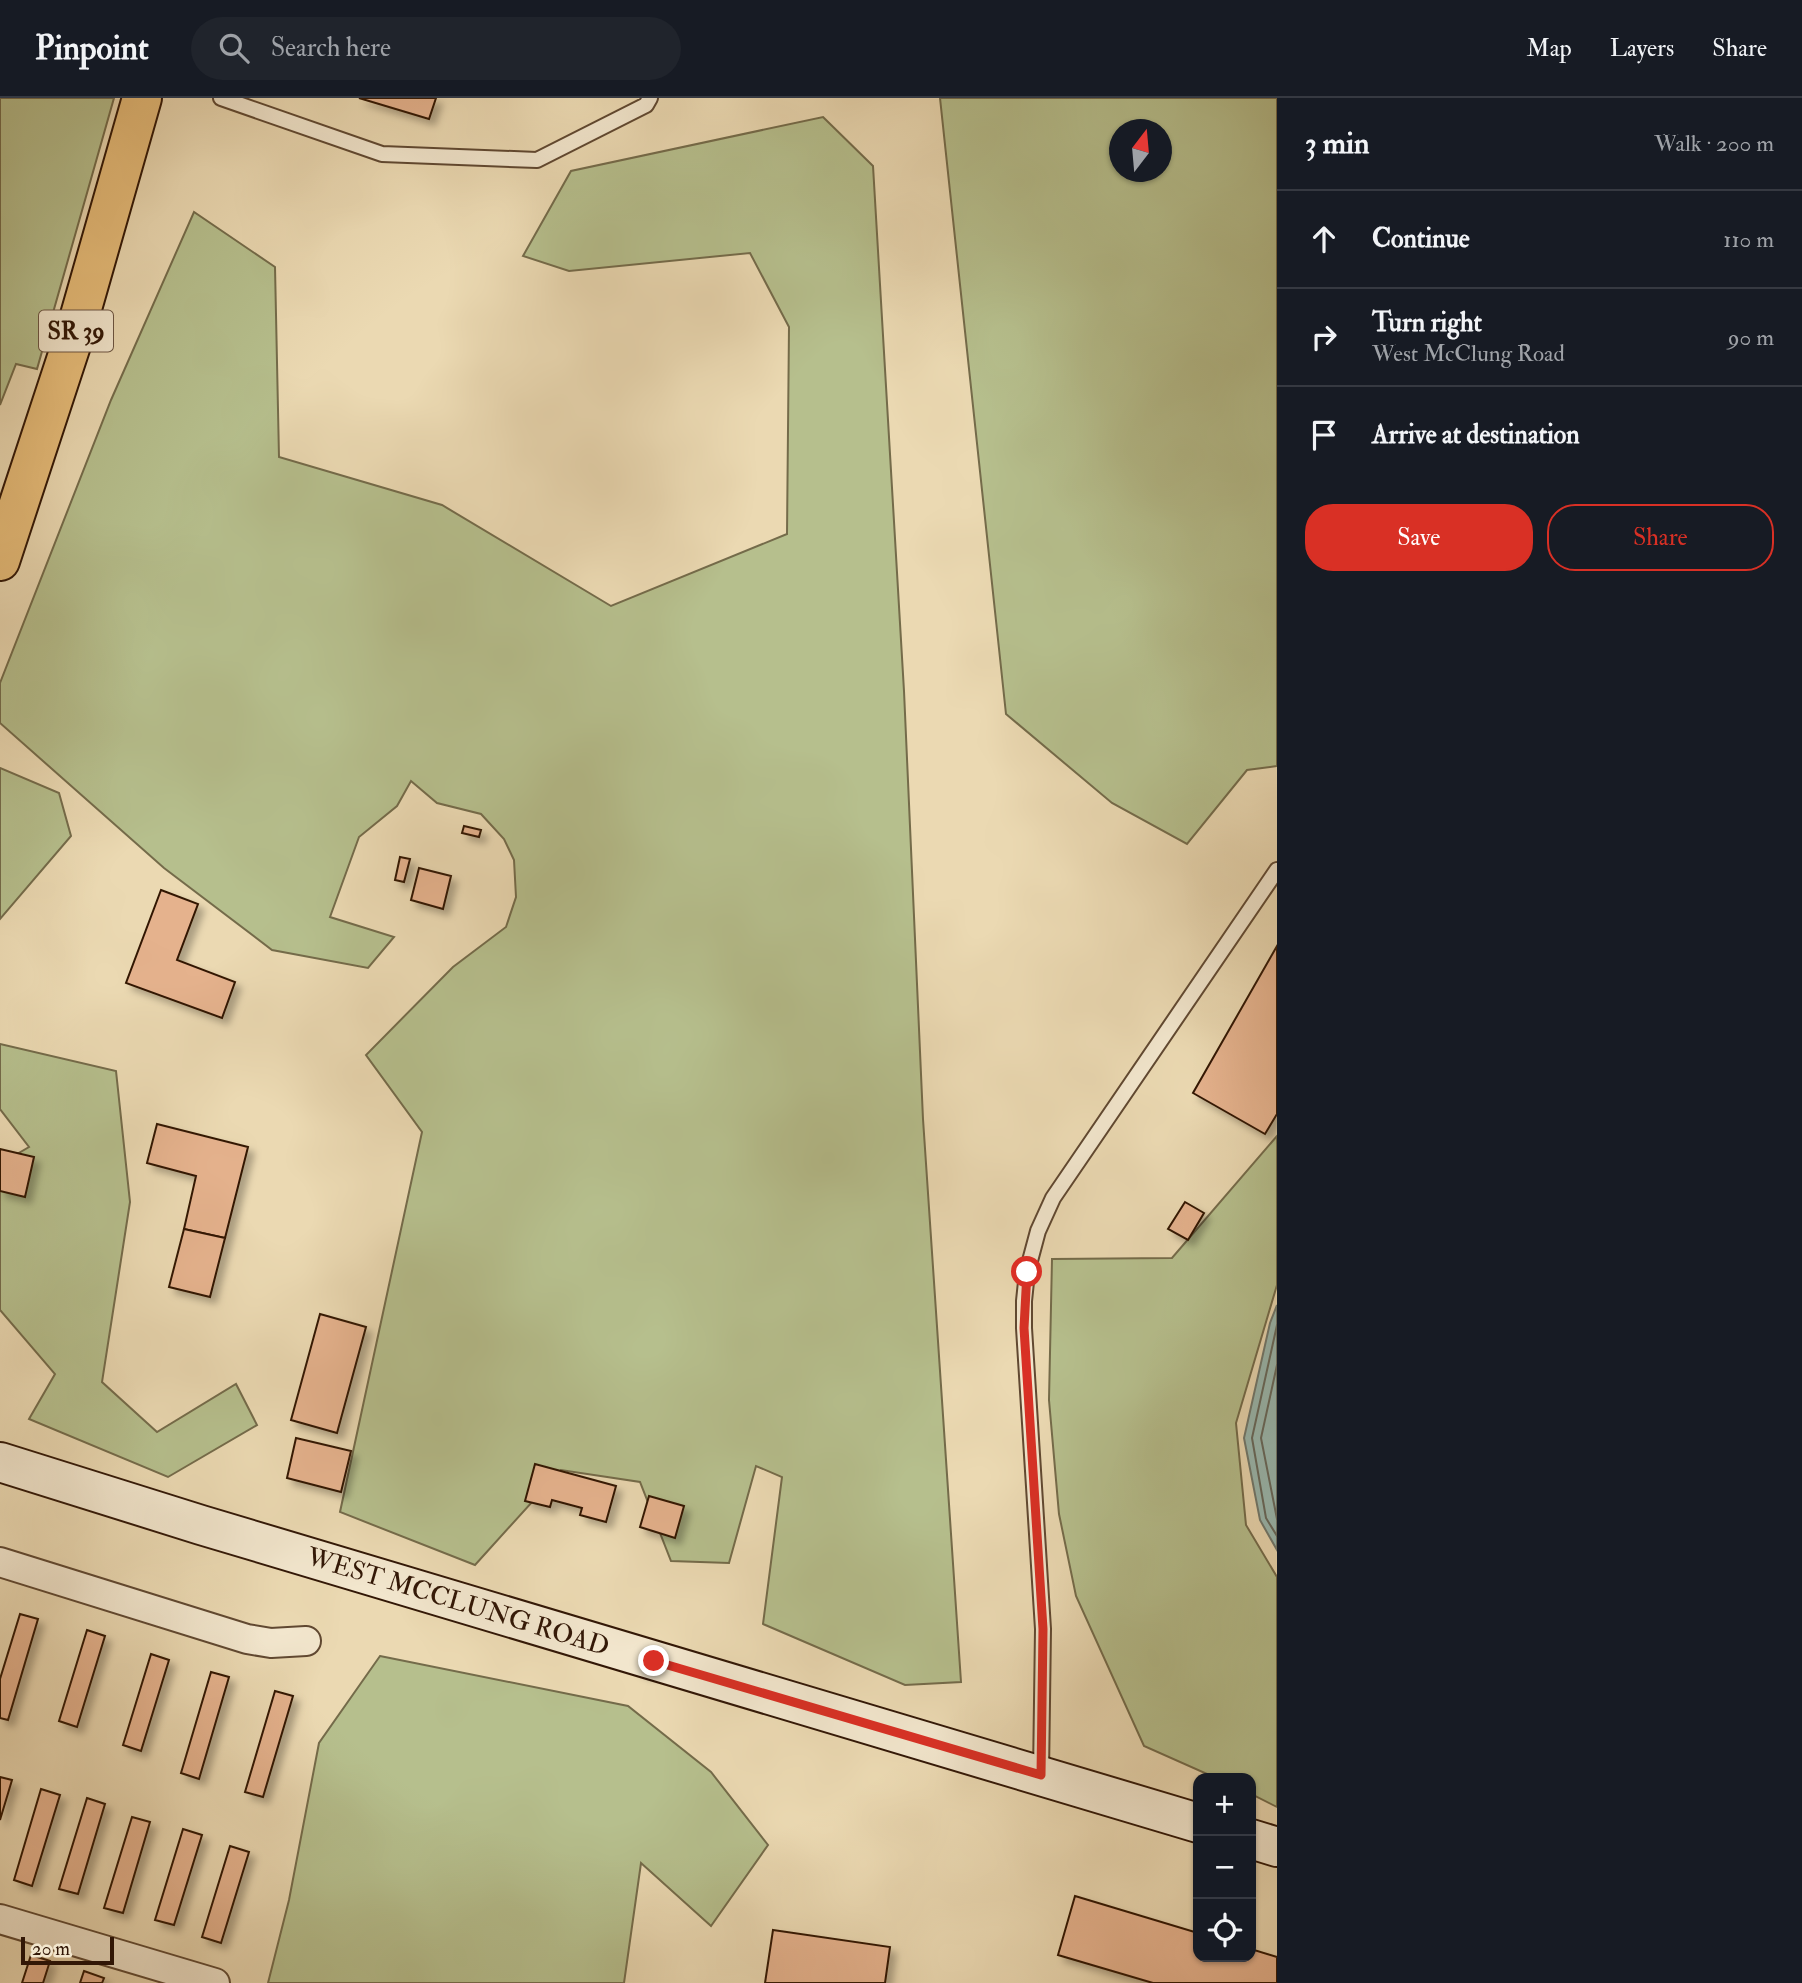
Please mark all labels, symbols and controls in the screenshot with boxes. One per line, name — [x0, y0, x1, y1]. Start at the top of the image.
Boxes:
search box — [191, 17, 681, 80]
text: Pinpoint — [35, 28, 149, 69]
icon: search — [215, 29, 253, 67]
text: Search here — [271, 32, 391, 64]
text: Map — [1527, 33, 1572, 64]
text: Layers — [1610, 33, 1674, 64]
text: Share — [1712, 33, 1767, 64]
north arrow — [1109, 119, 1172, 182]
text: 3 min — [1305, 125, 1370, 162]
text: Walk · 200 m — [1654, 129, 1774, 158]
icon: ahead — [1305, 220, 1343, 258]
text: Continue — [1372, 223, 1470, 255]
text: 110 m — [1723, 225, 1774, 254]
text: Turn right — [1372, 307, 1482, 339]
road number: SR 39 — [39, 310, 113, 352]
icon: right — [1305, 318, 1343, 356]
text: 90 m — [1728, 323, 1774, 352]
text: West McClung Road — [1372, 339, 1565, 368]
icon: arrive — [1305, 416, 1343, 454]
text: Arrive at destination — [1372, 419, 1580, 451]
button: Save — [1305, 504, 1533, 571]
button: Share — [1547, 504, 1774, 571]
route start — [1011, 1256, 1042, 1287]
street label: WEST MCCLUNG ROAD — [302, 1540, 613, 1663]
route end — [638, 1645, 669, 1676]
map controls — [1193, 1773, 1256, 1962]
button: + — [1193, 1773, 1256, 1836]
button: − — [1193, 1836, 1256, 1899]
button: locate — [1193, 1899, 1256, 1962]
scale bar — [21, 1934, 114, 1966]
text: 20 m — [32, 1937, 70, 1961]

